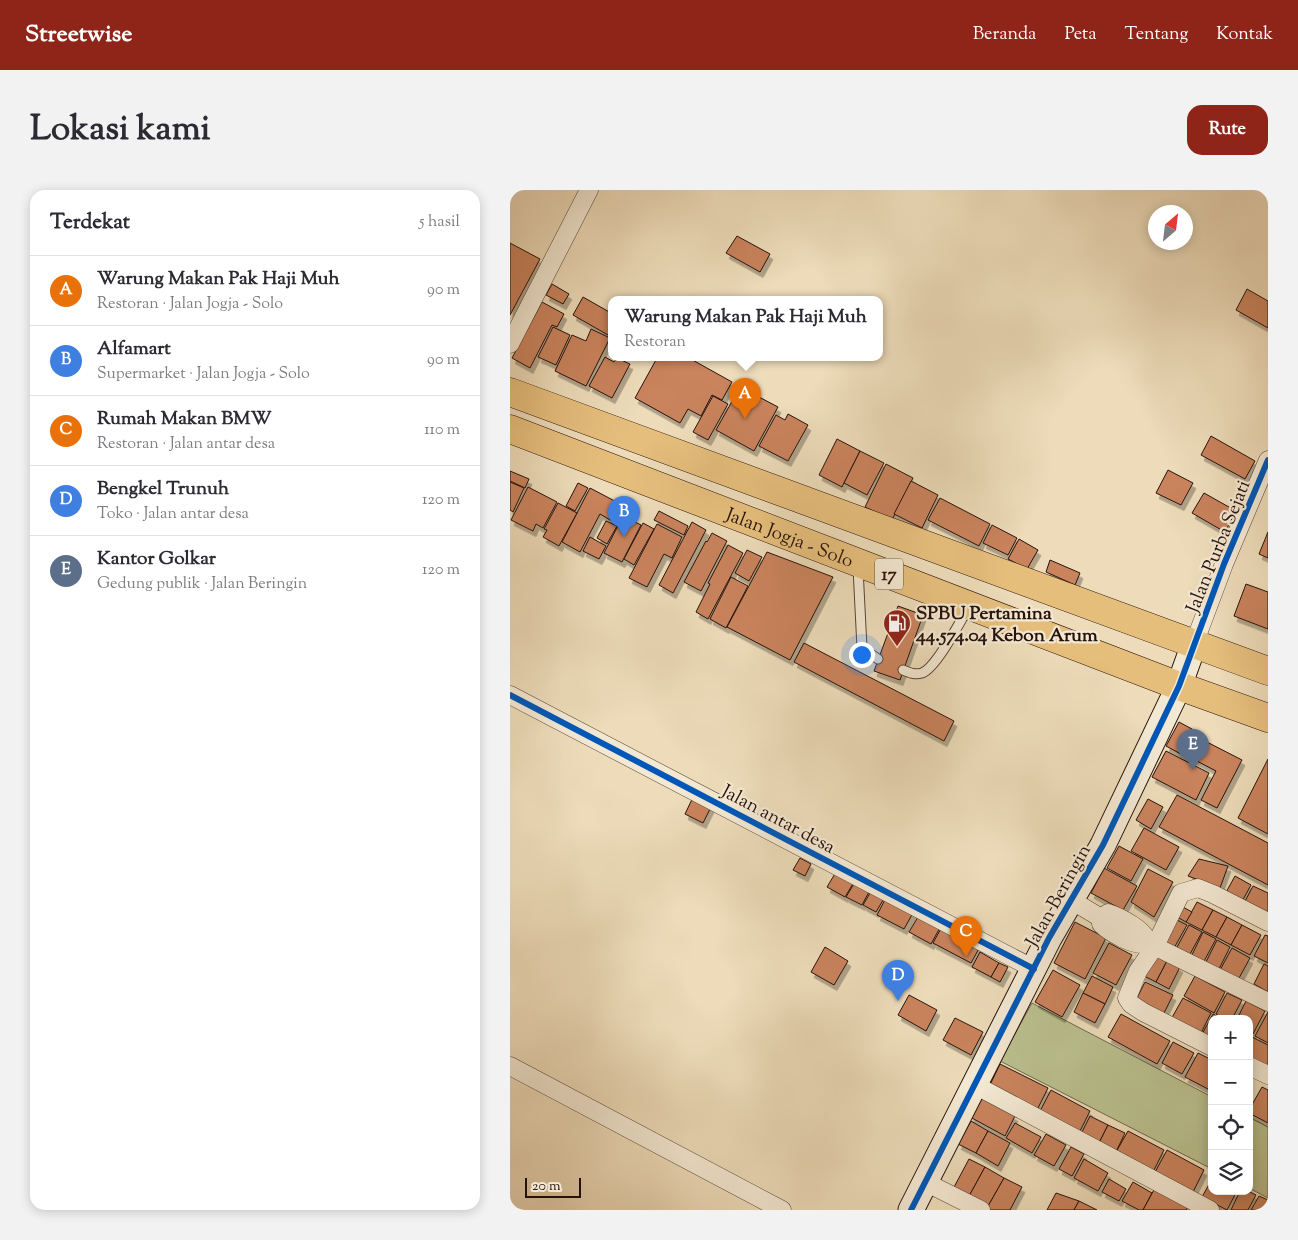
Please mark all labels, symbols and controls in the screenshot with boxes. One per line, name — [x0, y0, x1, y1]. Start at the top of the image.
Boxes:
text: Streetwise — [25, 18, 132, 52]
text: Beranda — [973, 22, 1036, 48]
text: Peta — [1064, 22, 1097, 48]
text: Tentang — [1125, 22, 1188, 48]
text: Kontak — [1216, 22, 1273, 48]
text: Lokasi kami — [30, 105, 211, 156]
button: Rute — [1187, 105, 1268, 155]
north arrow — [1148, 205, 1193, 250]
text: Terdekat — [50, 208, 130, 238]
text: 5 hasil — [419, 211, 460, 234]
text: Warung Makan Pak Haji Muh — [97, 266, 340, 293]
text: A — [60, 279, 73, 302]
text: 90 m — [427, 279, 460, 302]
text: Restoran · Jalan Jogja - Solo — [97, 293, 283, 316]
popup — [608, 296, 883, 361]
text: Warung Makan Pak Haji Muh — [624, 304, 867, 331]
text: Restoran — [624, 331, 686, 354]
text: Alfamart — [97, 336, 171, 363]
text: B — [61, 349, 71, 372]
text: 90 m — [427, 349, 460, 372]
text: Supermarket · Jalan Jogja - Solo — [97, 363, 310, 386]
pin: A — [729, 378, 761, 419]
text: Rumah Makan BMW — [97, 406, 272, 433]
text: C — [60, 419, 72, 442]
text: 110 m — [424, 419, 460, 442]
text: Restoran · Jalan antar desa — [97, 433, 275, 456]
text: Bengkel Trunuh — [97, 476, 229, 503]
street label: Jalan Purba Sejati — [1180, 477, 1258, 618]
text: D — [60, 489, 72, 512]
text: 120 m — [422, 489, 460, 512]
pin: B — [608, 496, 640, 537]
street label: Jalan Jogja - Solo — [720, 502, 857, 576]
text: Toko · Jalan antar desa — [97, 503, 249, 526]
text: Kantor Golkar — [97, 546, 216, 573]
road number: 17 — [875, 558, 903, 589]
text: E — [61, 559, 71, 582]
text: 120 m — [422, 559, 460, 582]
text: Gedung publik · Jalan Beringin — [97, 573, 307, 596]
place label: SPBU Pertamina 44.574.04 Kebon Arum — [915, 601, 1098, 650]
fuel station icon: SPBU Pertamina 44.574.04 Kebon Arum — [882, 608, 912, 647]
your location — [849, 642, 875, 668]
pin: E — [1177, 729, 1209, 770]
street label: Jalan antar desa — [715, 778, 840, 862]
street label: Jalan Beringin — [1019, 840, 1099, 953]
pin: C — [950, 916, 982, 957]
pin: D — [882, 960, 914, 1001]
map controls — [1208, 1015, 1253, 1195]
button: + — [1208, 1015, 1253, 1060]
button: − — [1208, 1060, 1253, 1105]
button: locate — [1208, 1105, 1253, 1150]
button: layers — [1208, 1150, 1253, 1195]
scale bar — [525, 1175, 581, 1198]
text: 20 m — [532, 1177, 561, 1197]

